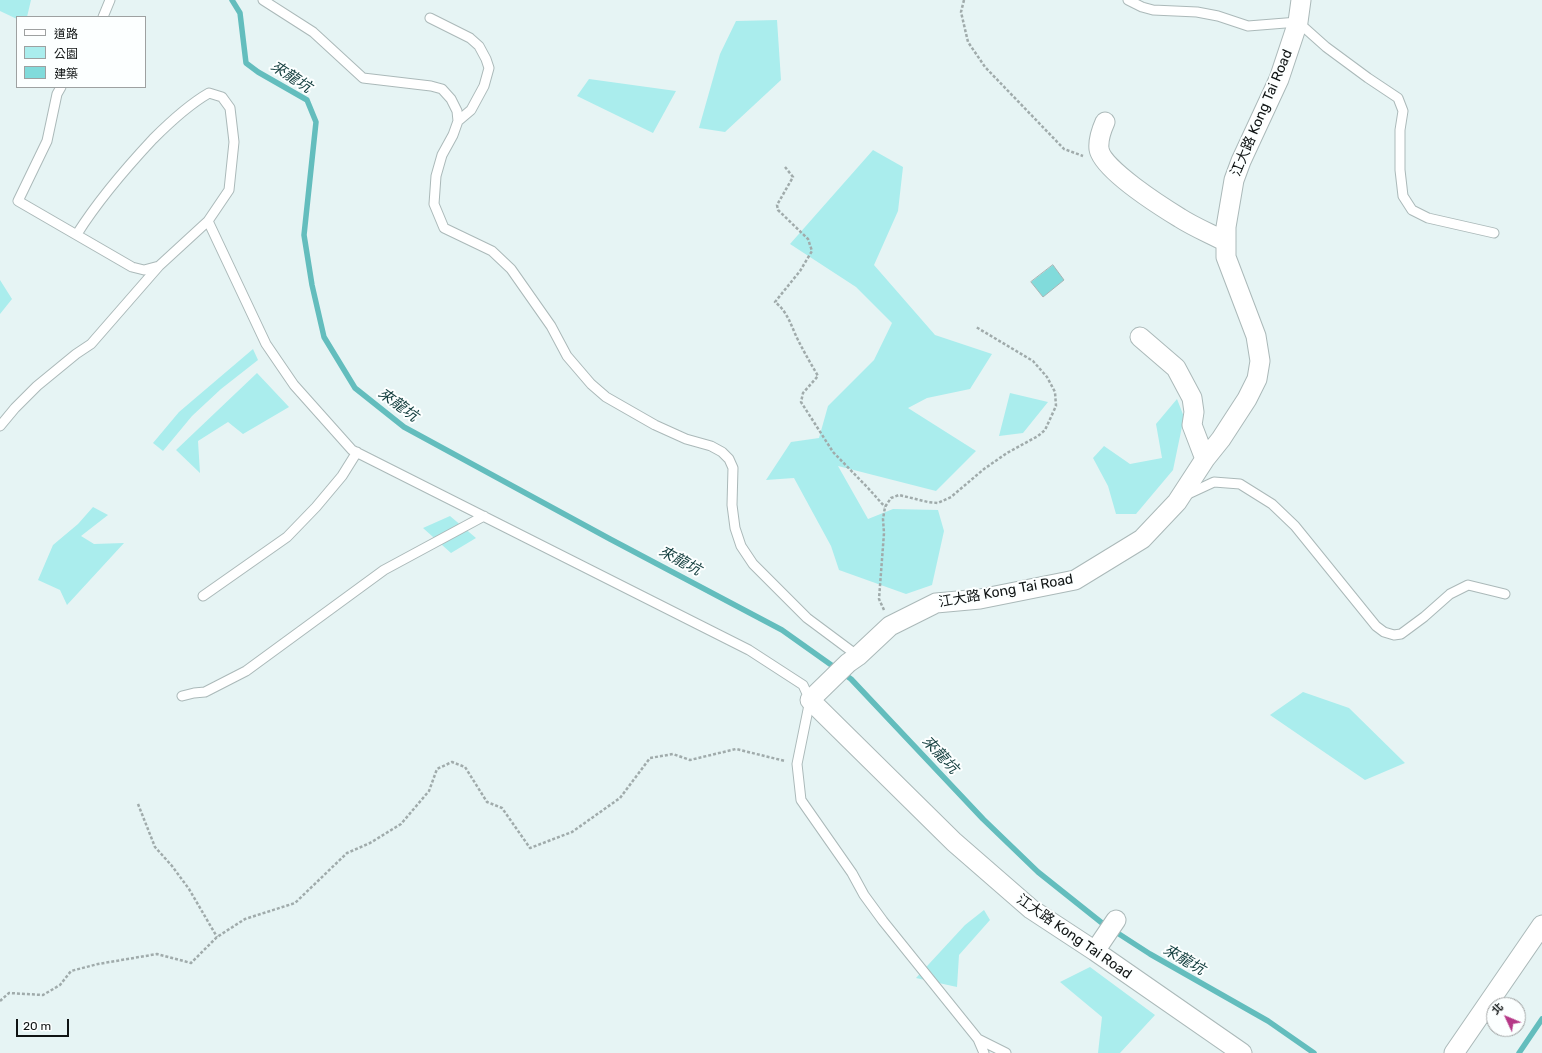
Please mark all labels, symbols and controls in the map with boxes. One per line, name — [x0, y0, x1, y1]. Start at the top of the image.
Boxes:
legend — [16, 16, 146, 88]
text: 道路 — [54, 27, 78, 41]
text: 公園 — [54, 47, 78, 61]
street label: 江大路 Kong Tai Road — [1228, 47, 1296, 179]
water label: 來龍坑 — [267, 57, 315, 97]
text: 建築 — [54, 67, 78, 81]
water label: 來龍坑 — [375, 384, 421, 426]
water label: 來龍坑 — [656, 542, 704, 580]
street label: 江大路 Kong Tai Road — [937, 571, 1075, 611]
water label: 來龍坑 — [918, 732, 962, 778]
street label: 江大路 Kong Tai Road — [1013, 891, 1135, 983]
water label: 來龍坑 — [1160, 941, 1208, 979]
north arrow — [1486, 997, 1526, 1037]
text: 北 — [1489, 1001, 1506, 1017]
scale bar — [18, 1011, 71, 1037]
text: 20 m — [23, 1019, 51, 1033]

